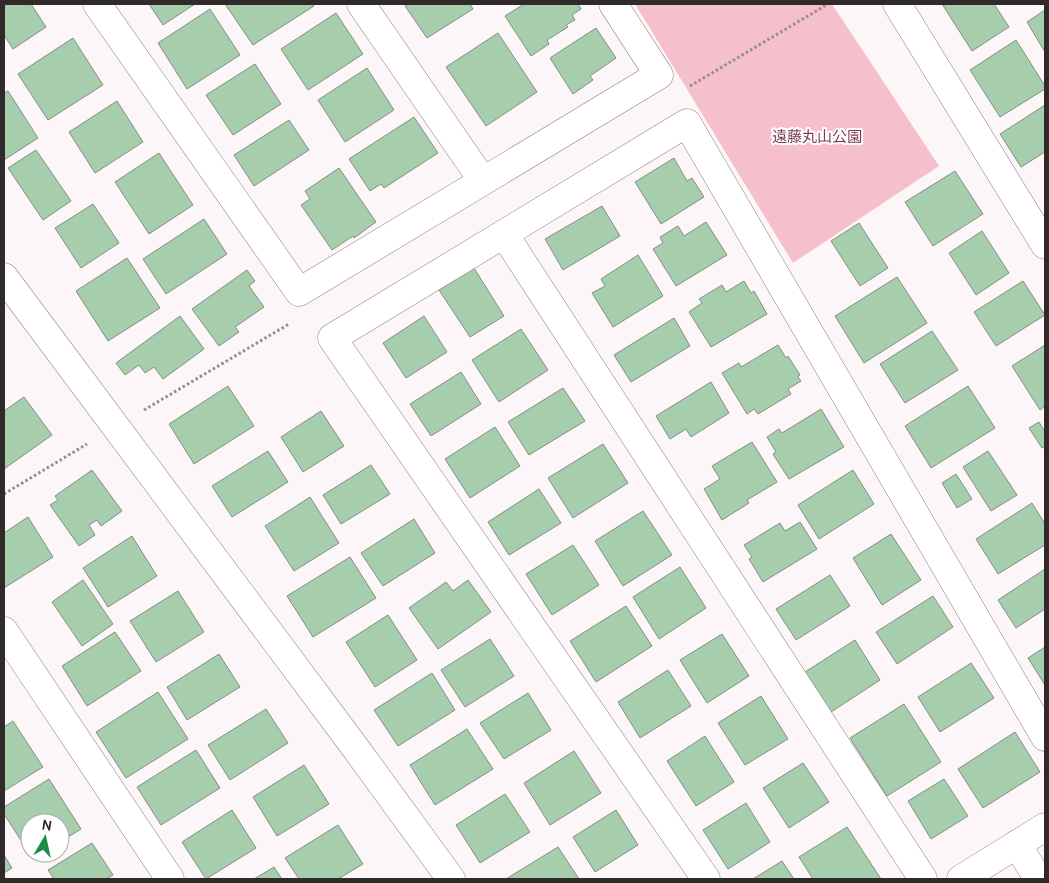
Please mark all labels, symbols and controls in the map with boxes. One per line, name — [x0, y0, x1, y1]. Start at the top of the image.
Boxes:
park label: 遠藤丸山公園 — [772, 128, 862, 146]
north arrow — [20, 813, 70, 863]
text: N — [41, 815, 53, 835]

